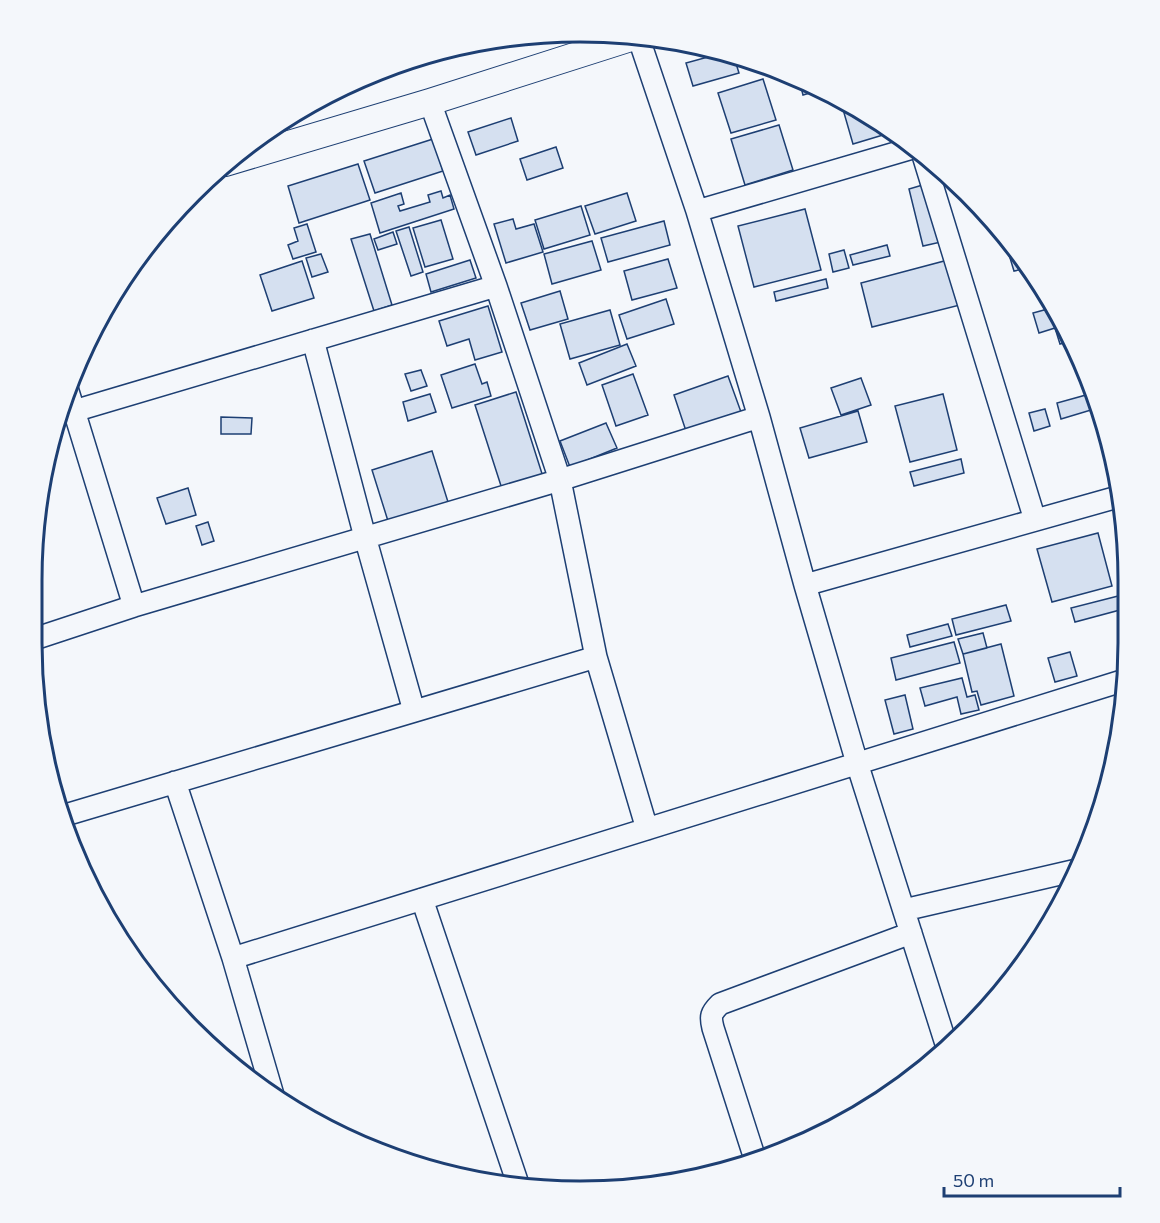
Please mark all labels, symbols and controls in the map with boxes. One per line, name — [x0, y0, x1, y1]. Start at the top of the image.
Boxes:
scale bar — [944, 1160, 1120, 1198]
text: 50 m — [953, 1169, 994, 1191]

